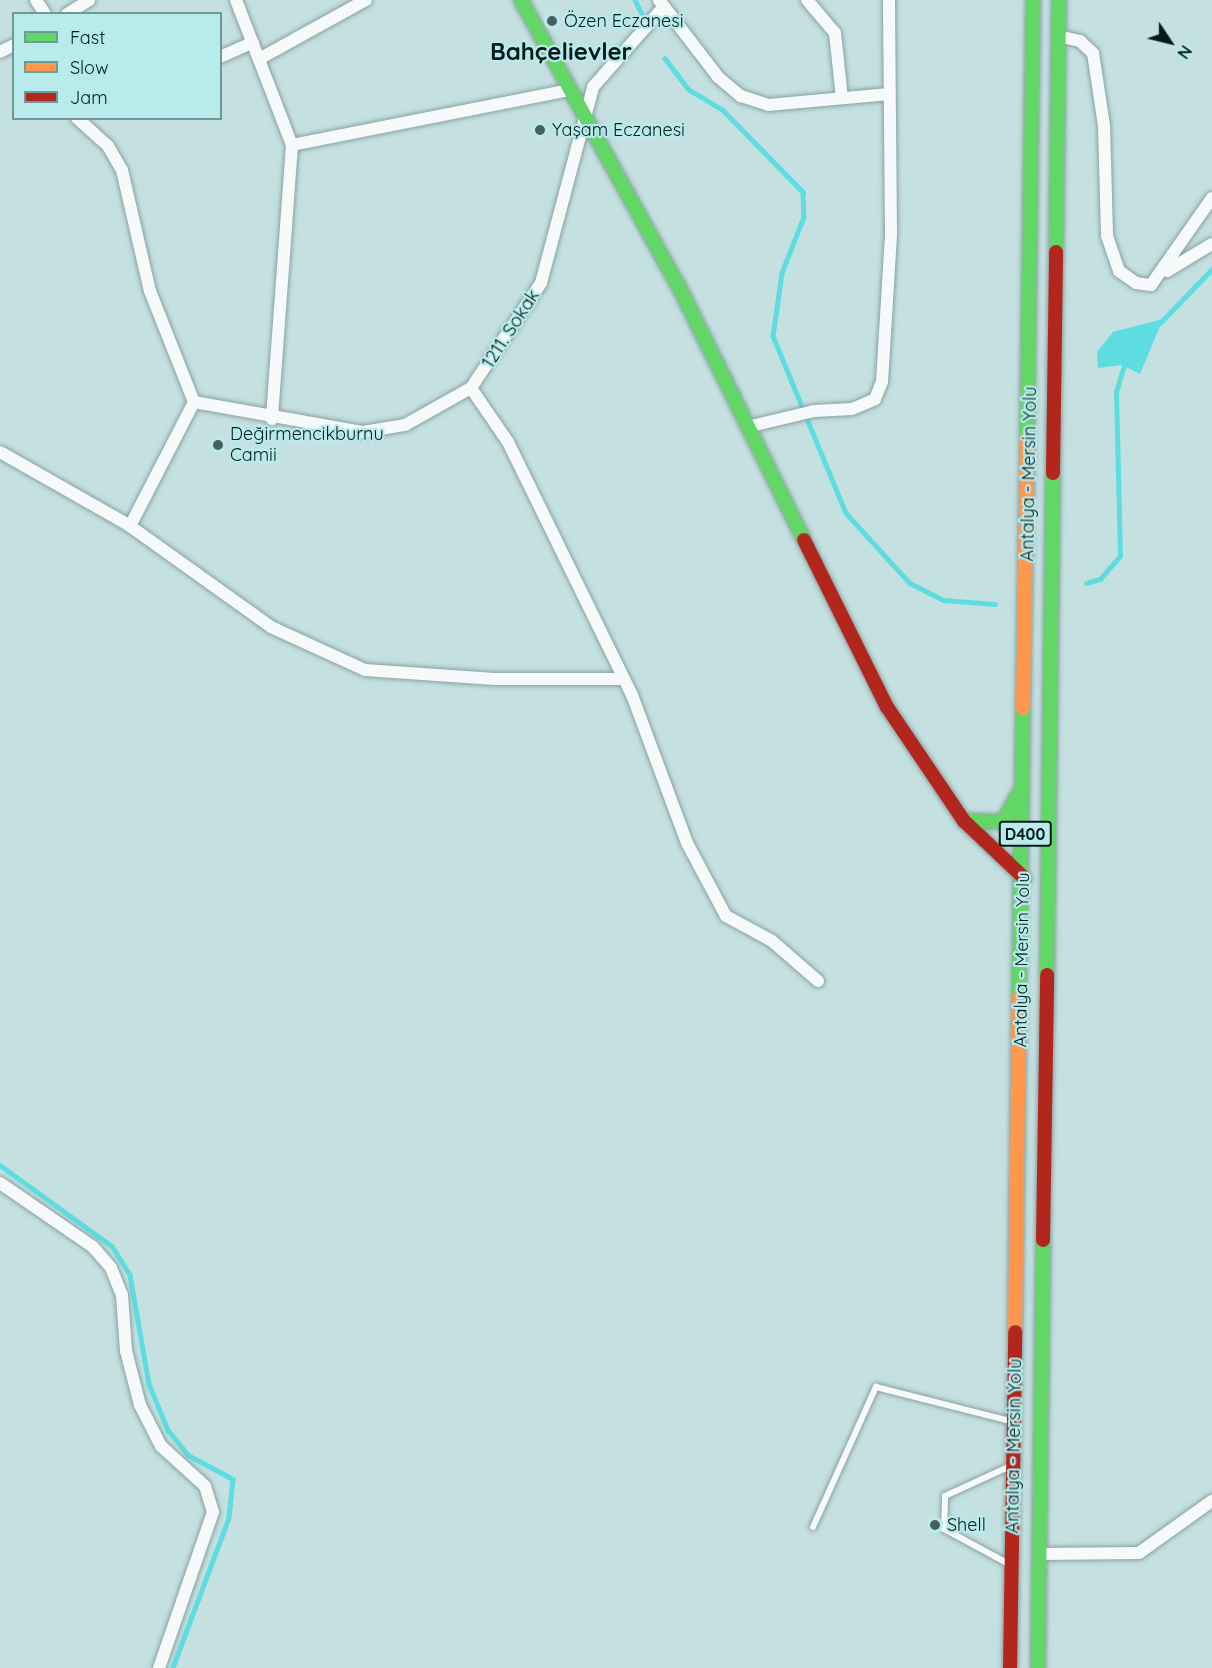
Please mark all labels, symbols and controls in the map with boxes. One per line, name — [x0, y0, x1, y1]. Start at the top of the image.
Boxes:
place label: Özen Eczanesi — [564, 10, 684, 32]
legend — [12, 12, 222, 120]
north arrow — [1140, 12, 1200, 72]
marker: Özen Eczanesi — [545, 14, 559, 28]
text: Fast — [70, 26, 105, 49]
district label: Bahçelievler — [490, 38, 632, 66]
text: N — [1173, 42, 1196, 63]
text: Slow — [70, 56, 108, 79]
text: Jam — [70, 86, 108, 109]
place label: Yaşam Eczanesi — [552, 119, 685, 141]
marker: Yaşam Eczanesi — [533, 123, 547, 137]
street label: 1211. Sokak — [478, 286, 544, 372]
street label: Antalya - Mersin Yolu — [1017, 386, 1041, 562]
place label: Değirmencikburnu Camii — [230, 424, 384, 466]
marker: Değirmencikburnu Camii — [211, 438, 225, 452]
road number: D400 — [998, 821, 1052, 847]
street label: Antalya - Mersin Yolu — [1010, 872, 1034, 1048]
street label: Antalya - Mersin Yolu — [1002, 1358, 1026, 1534]
place label: Shell — [947, 1514, 986, 1536]
marker: Shell — [928, 1518, 942, 1532]

